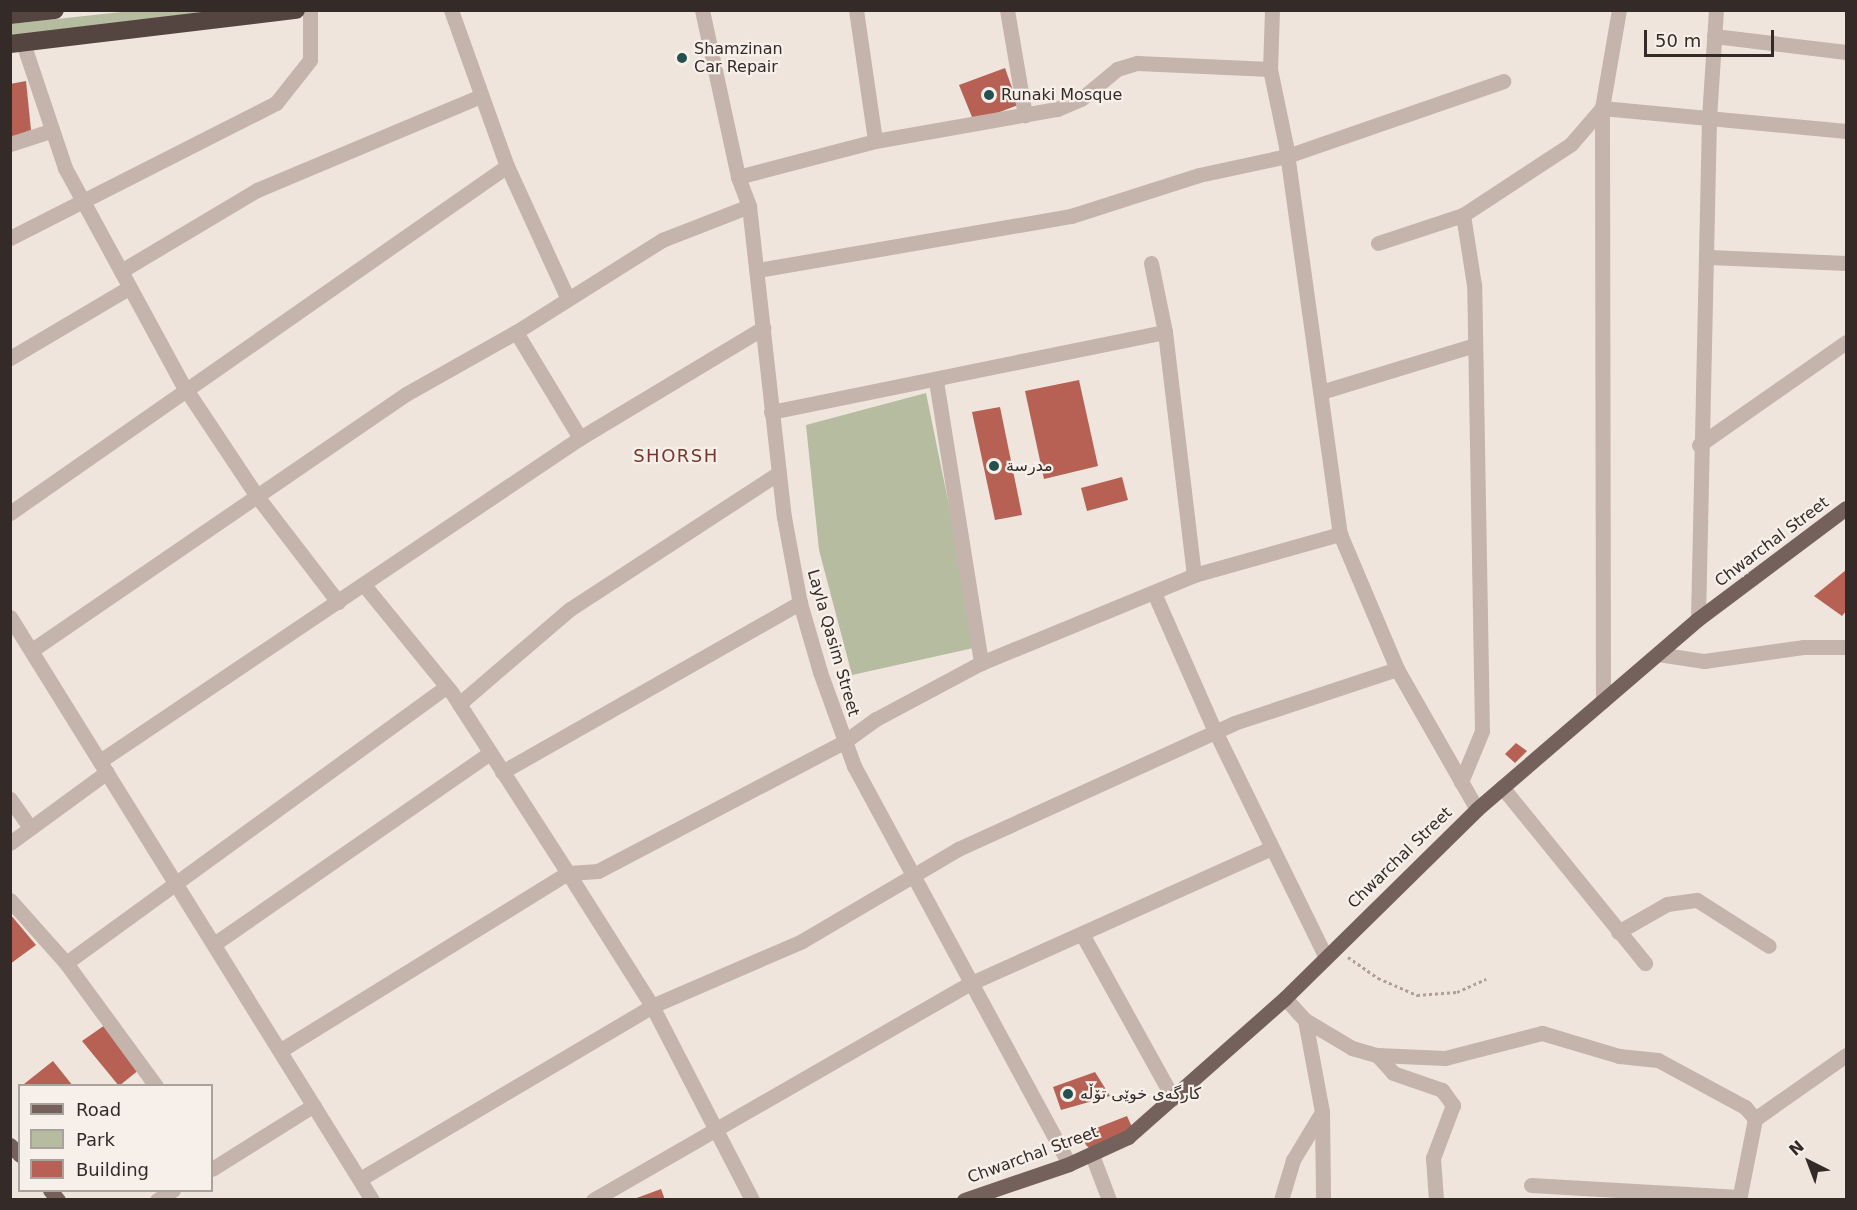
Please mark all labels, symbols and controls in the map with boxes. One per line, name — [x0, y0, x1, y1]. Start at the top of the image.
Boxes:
scale bar — [1647, 18, 1778, 56]
text: 50 m — [1655, 30, 1701, 51]
place label: Shamzinan Car Repair — [694, 39, 783, 77]
marker: Shamzinan Car Repair — [675, 51, 689, 65]
place label: Runaki Mosque — [1001, 85, 1122, 105]
marker: Runaki Mosque — [982, 88, 996, 102]
district label: SHORSH — [633, 445, 719, 467]
place label: مدرسة — [1006, 456, 1053, 476]
marker: مدرسة — [987, 459, 1001, 473]
street label: Chwarchal Street — [1711, 493, 1833, 591]
street label: Layla Qasim Street — [803, 567, 863, 719]
street label: Chwarchal Street — [1344, 803, 1456, 913]
legend — [18, 1084, 213, 1192]
place label: کارگەی خوێی تۆڵە — [1080, 1084, 1201, 1104]
marker: کارگەی خوێی تۆڵە — [1061, 1087, 1075, 1101]
text: Road — [76, 1099, 121, 1120]
street label: Chwarchal Street — [965, 1122, 1101, 1188]
text: Park — [76, 1129, 115, 1150]
north arrow — [1779, 1132, 1839, 1192]
text: N — [1785, 1137, 1808, 1160]
text: Building — [76, 1159, 149, 1180]

